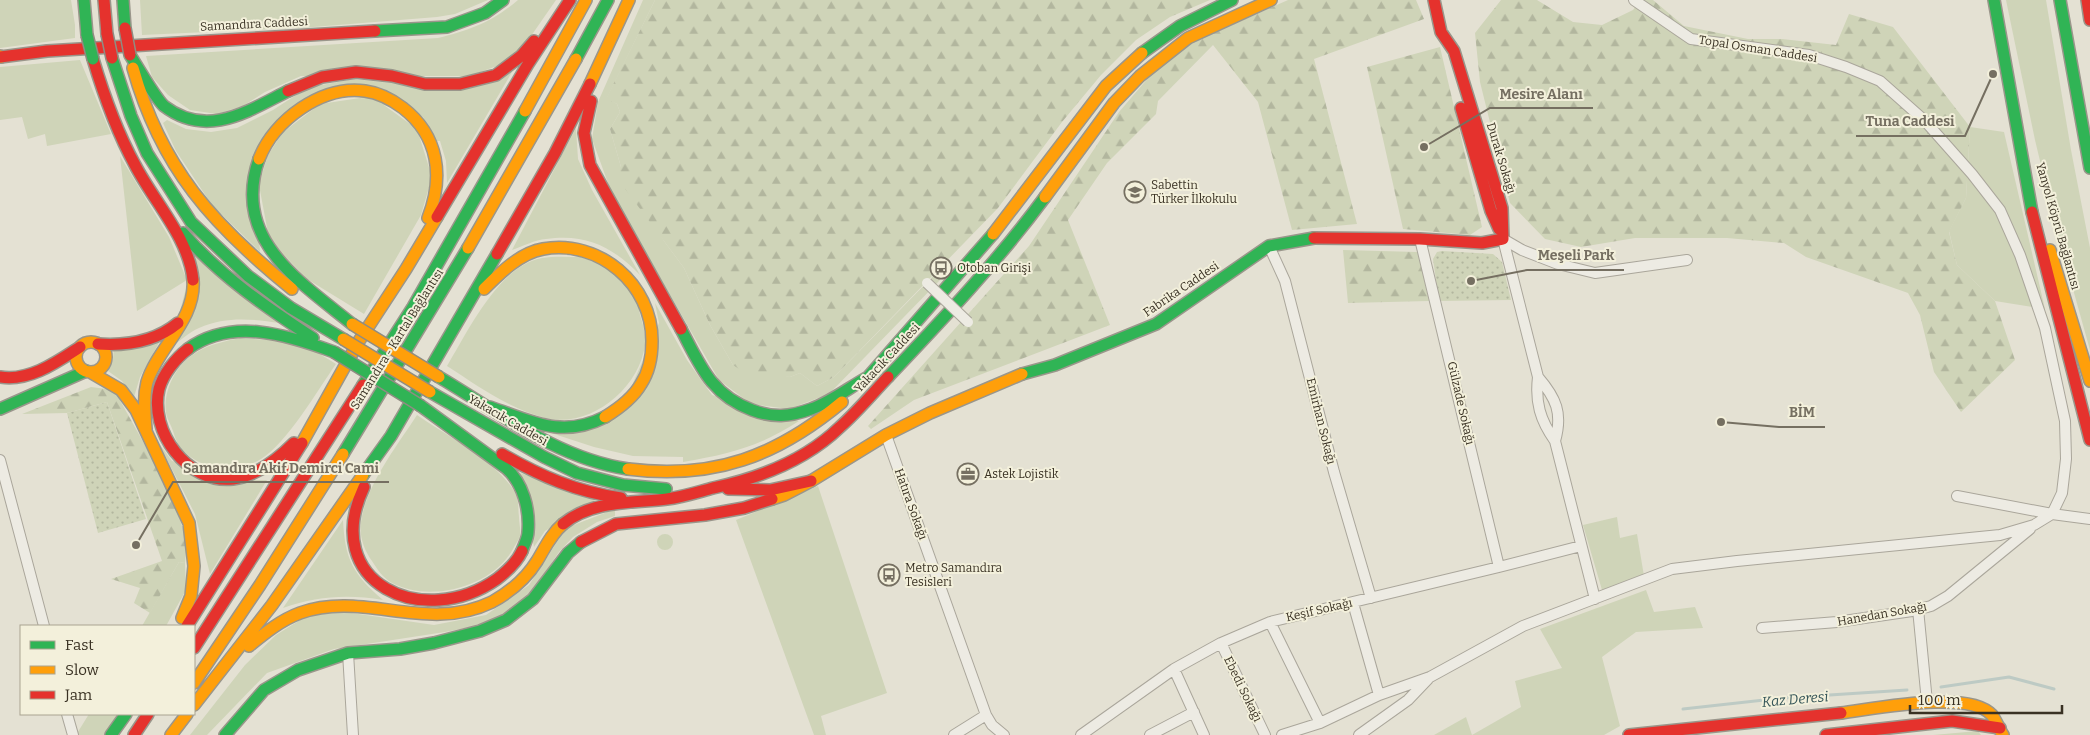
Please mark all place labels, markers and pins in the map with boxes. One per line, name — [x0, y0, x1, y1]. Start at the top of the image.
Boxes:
callout: Mesire Alanı — [1490, 79, 1593, 108]
callout: Tuna Caddesi — [1856, 107, 1965, 136]
place label: Sabettin Türker İlkokulu — [1151, 178, 1237, 206]
school or university icon: Sabettin Türker İlkokulu — [1123, 180, 1147, 204]
callout: Meşeli Park — [1527, 241, 1624, 270]
bus stop icon: Otoban Girişi — [929, 256, 953, 280]
place label: Otoban Girişi — [957, 261, 1031, 275]
callout: BİM — [1779, 398, 1825, 427]
callout: Samandıra Akif Demirci Cami — [173, 453, 389, 482]
office icon: Astek Lojistik — [956, 462, 980, 486]
place label: Astek Lojistik — [984, 467, 1059, 481]
place label: Metro Samandıra Tesisleri — [905, 561, 1002, 589]
bus stop icon: Metro Samandıra Tesisleri — [877, 563, 901, 587]

